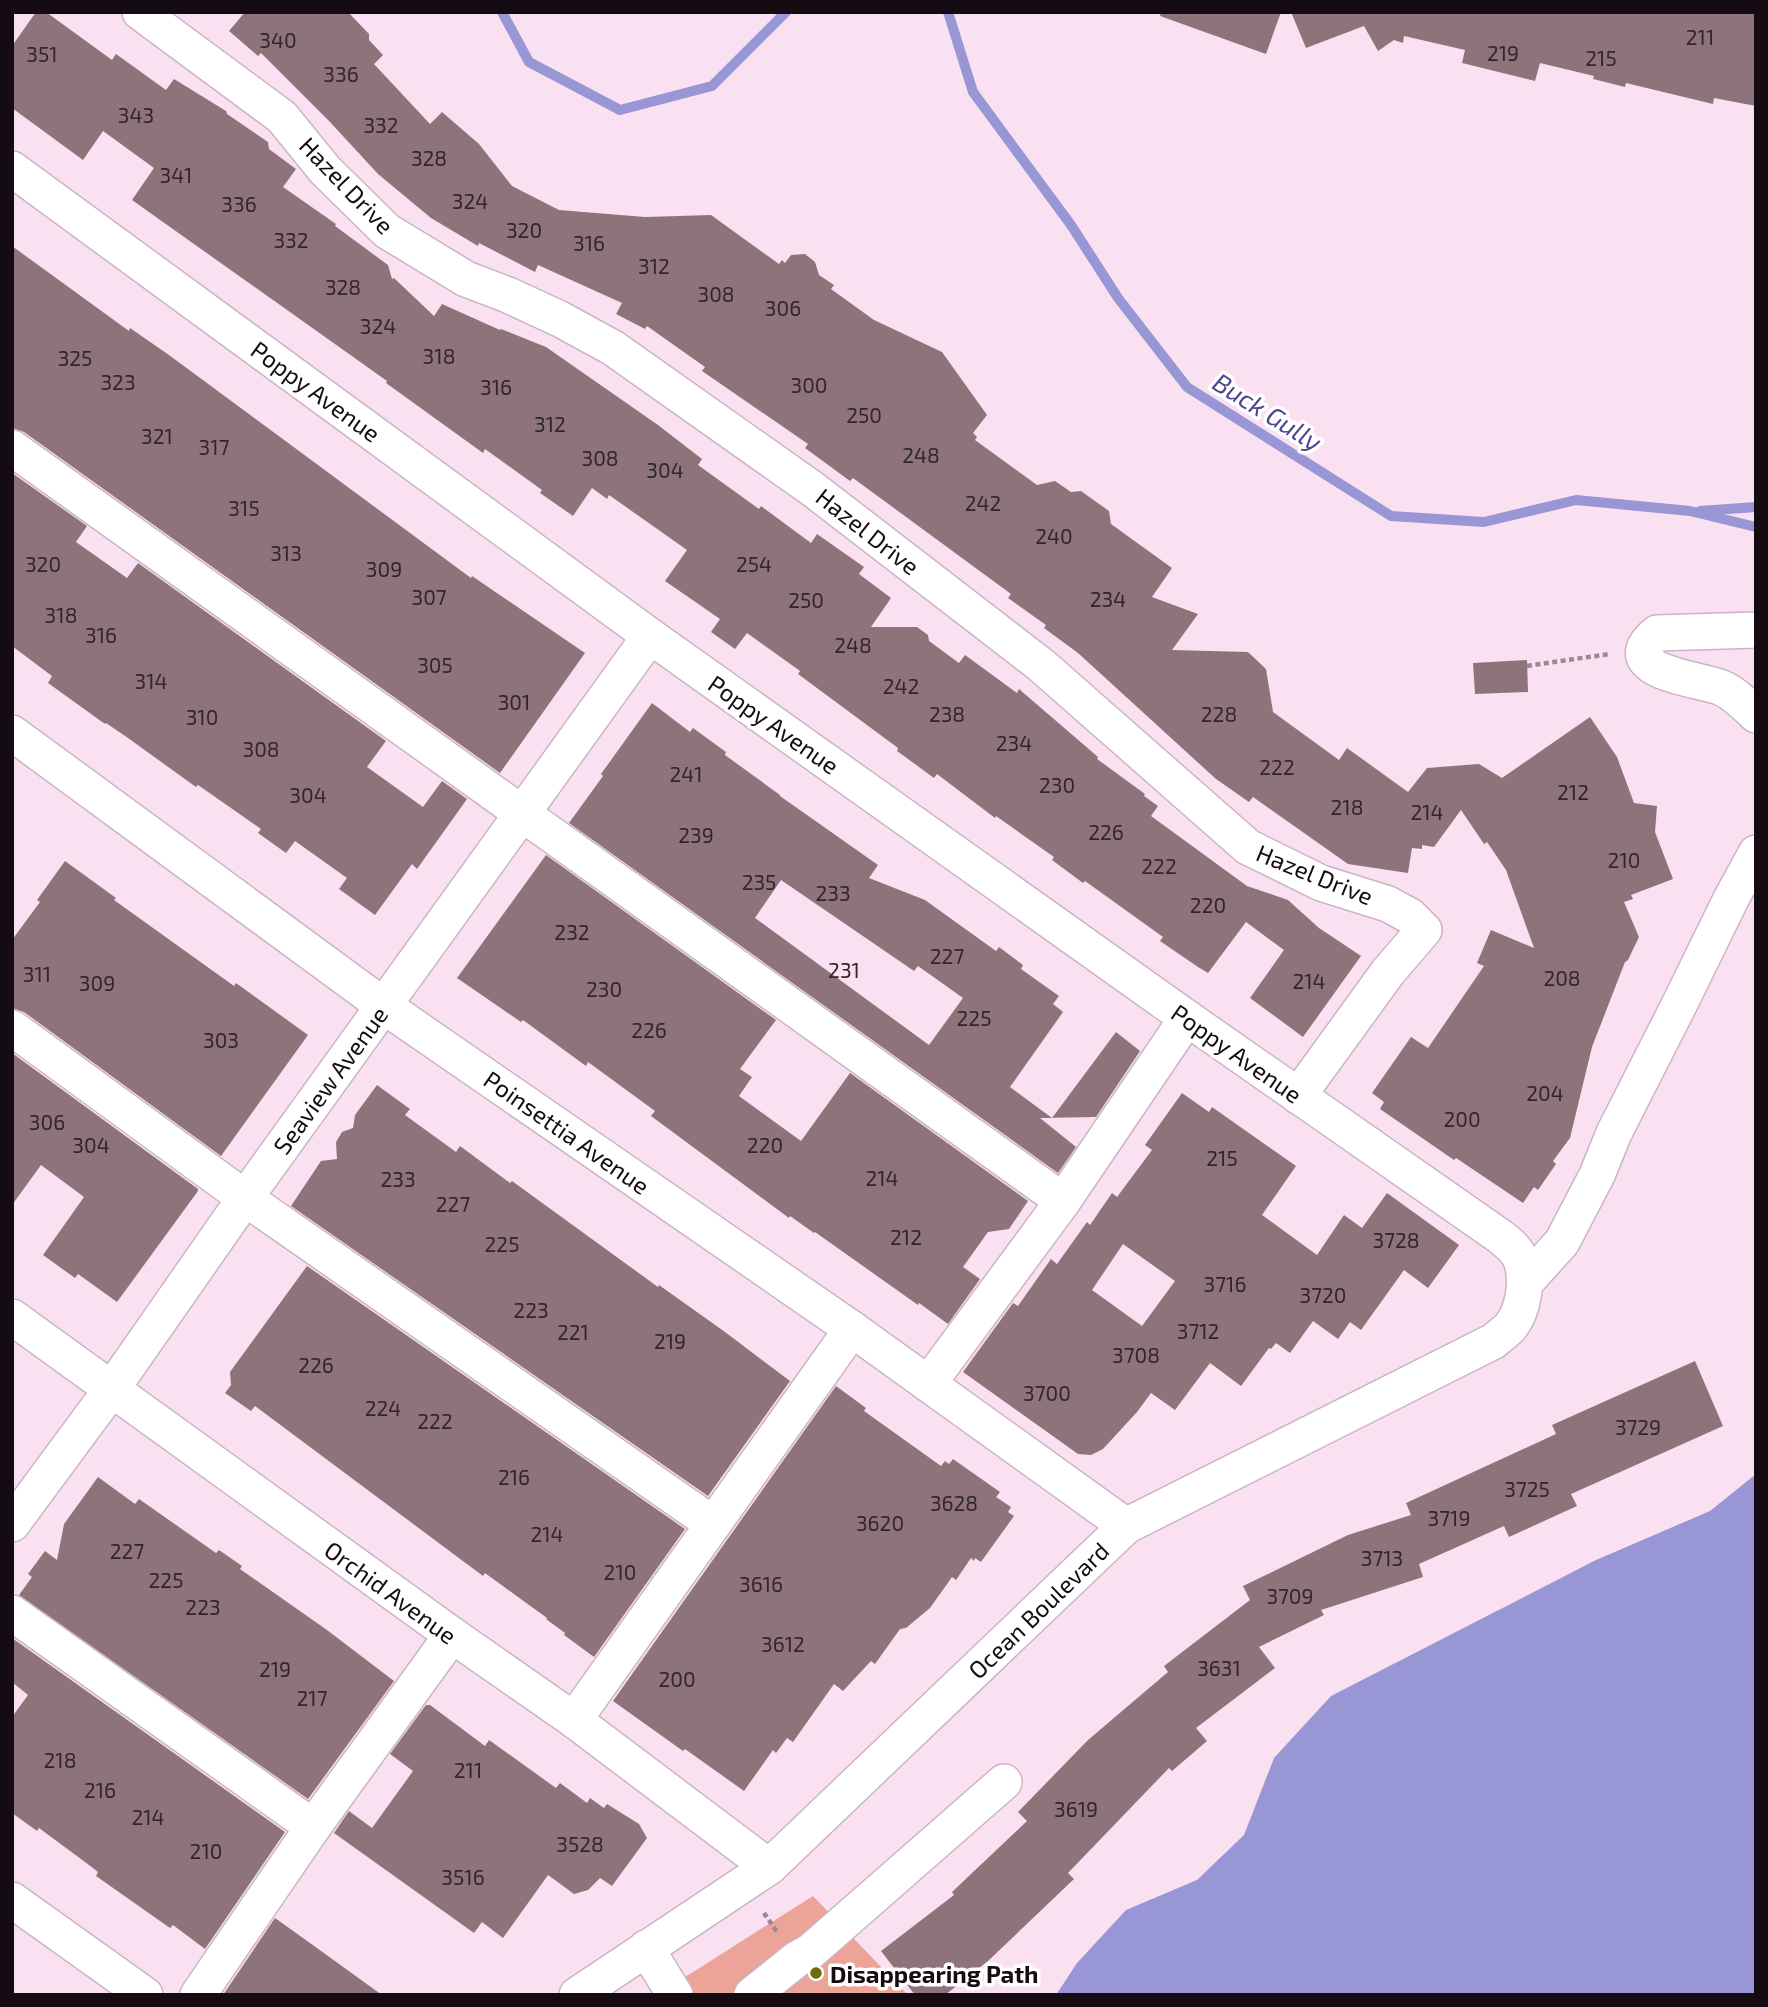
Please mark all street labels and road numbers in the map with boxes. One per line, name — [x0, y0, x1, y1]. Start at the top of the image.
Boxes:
street label: Hazel Drive — [294, 131, 400, 239]
street label: Poppy Avenue — [246, 334, 386, 448]
street label: Hazel Drive — [811, 482, 925, 580]
street label: Poppy Avenue — [703, 668, 845, 780]
street label: Hazel Drive — [1252, 837, 1378, 911]
street label: Poppy Avenue — [1166, 997, 1308, 1109]
street label: Seaview Avenue — [267, 1000, 393, 1160]
street label: Poinsettia Avenue — [479, 1064, 655, 1200]
street label: Orchid Avenue — [319, 1534, 463, 1650]
street label: Ocean Boulevard — [962, 1536, 1114, 1684]

